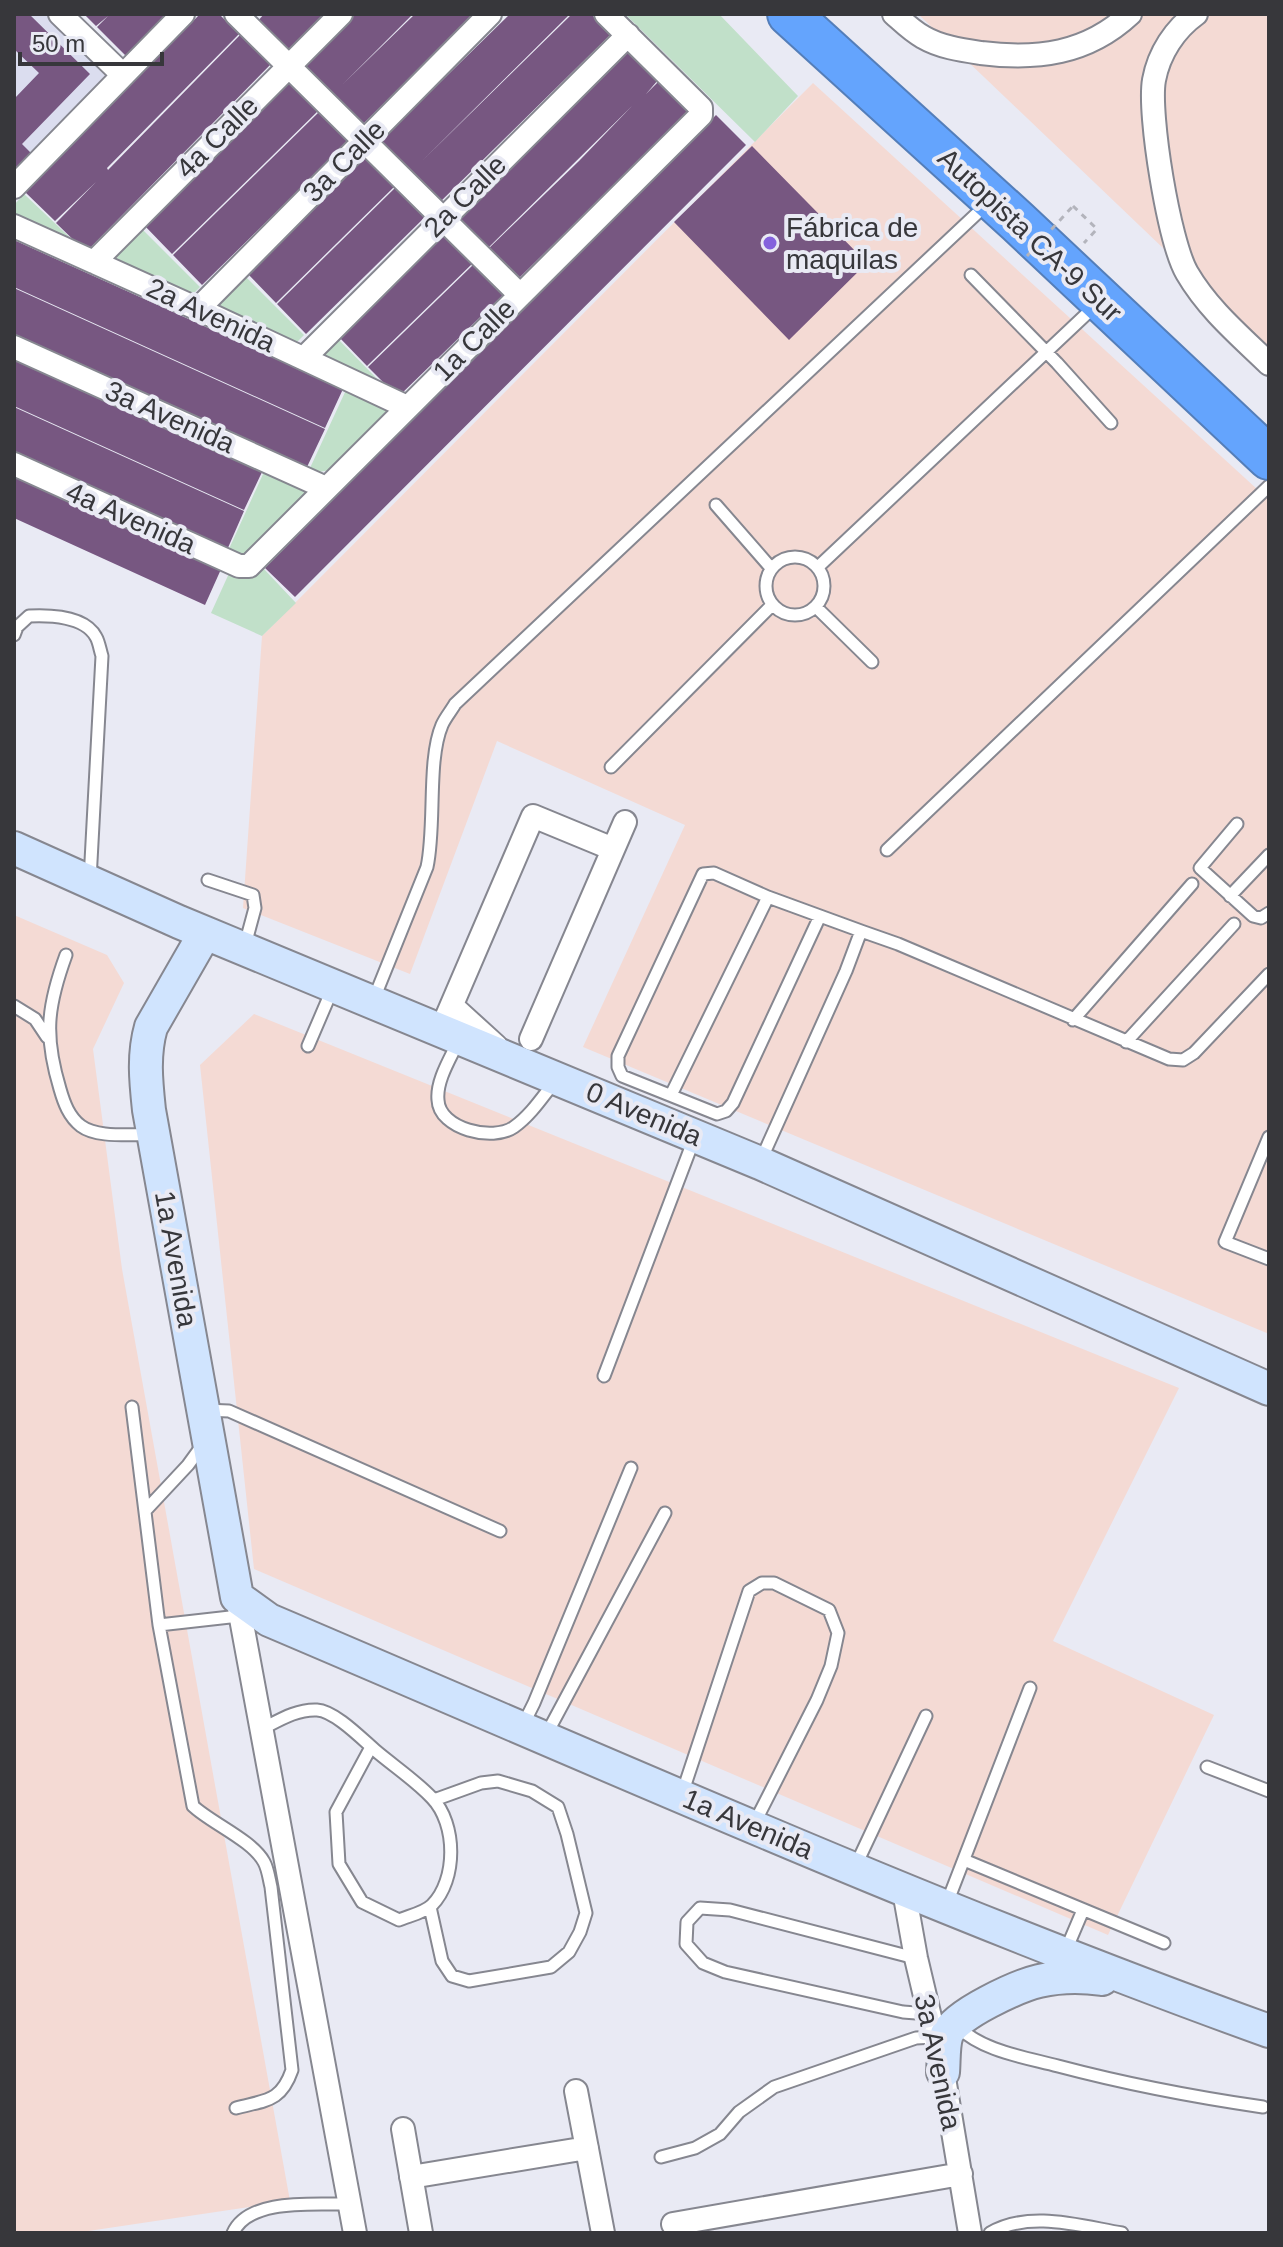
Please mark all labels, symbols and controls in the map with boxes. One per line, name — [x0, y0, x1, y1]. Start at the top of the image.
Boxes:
scale bar — [20, 16, 162, 66]
text: 50 m — [32, 30, 85, 57]
street label: 4a Calle — [170, 90, 264, 184]
street label: 3a Calle — [297, 114, 391, 208]
street label: Autopista CA-9 Sur — [932, 142, 1128, 328]
street label: 2a Calle — [418, 149, 512, 243]
place label: Fábrica de maquilas — [786, 212, 918, 275]
marker: Fábrica de maquilas — [761, 234, 779, 252]
street label: 2a Avenida — [142, 272, 280, 358]
street label: 1a Calle — [427, 293, 521, 387]
street label: 3a Avenida — [101, 375, 240, 459]
street label: 4a Avenida — [62, 476, 201, 560]
street label: 0 Avenida — [582, 1076, 707, 1152]
street label: 1a Avenida — [149, 1188, 203, 1330]
street label: 1a Avenida — [678, 1783, 818, 1865]
street label: 3a Avenida — [908, 1991, 968, 2133]

